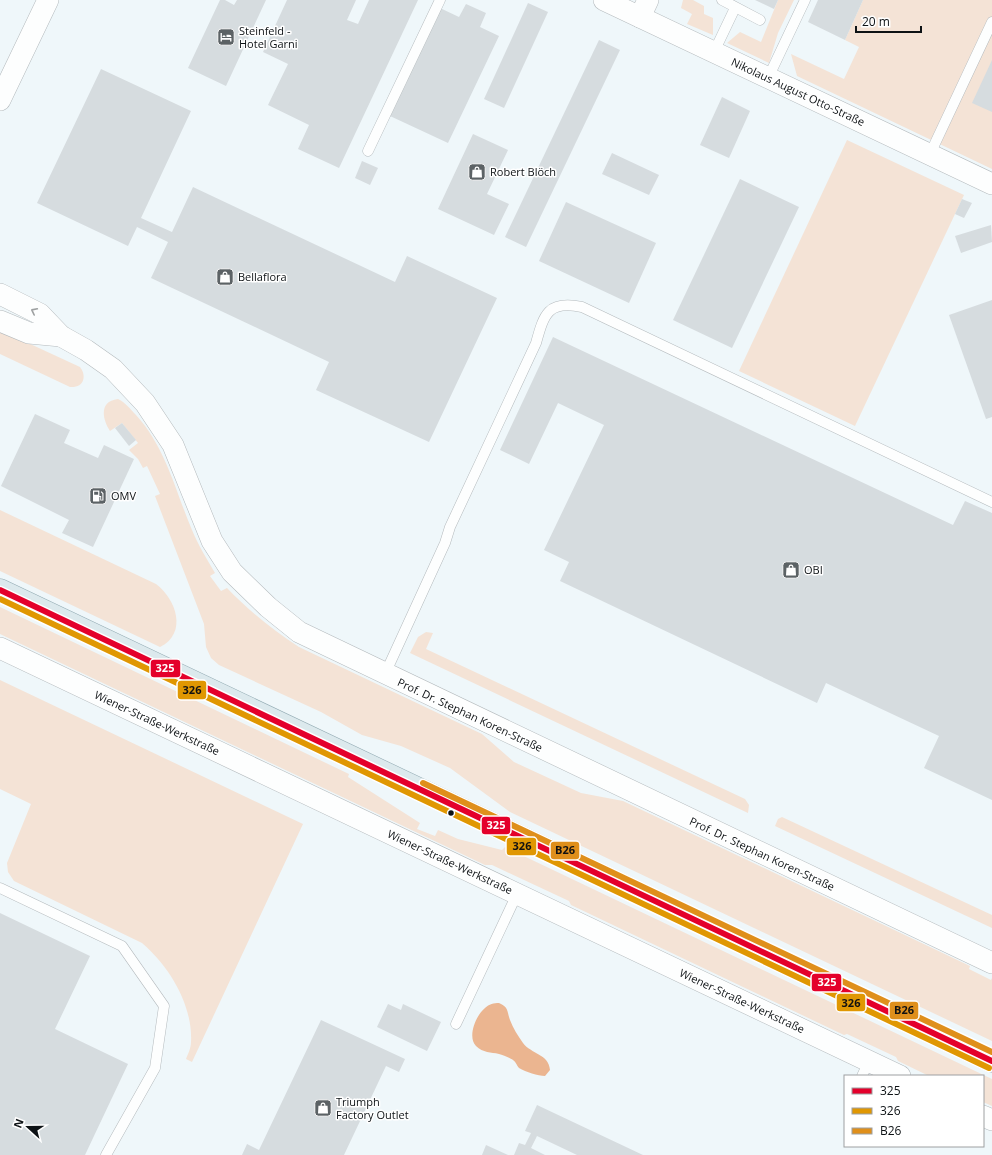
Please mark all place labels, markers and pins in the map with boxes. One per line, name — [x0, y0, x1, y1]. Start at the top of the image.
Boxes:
place label: Steinfeld - Hotel Garni — [239, 23, 298, 51]
hotel icon: Steinfeld - Hotel Garni — [216, 27, 236, 47]
shop icon: Robert Blöch — [467, 162, 487, 182]
place label: Robert Blöch — [490, 164, 556, 179]
shop icon: Bellaflora — [215, 267, 235, 287]
place label: Bellaflora — [238, 269, 287, 284]
fuel station icon: OMV — [88, 486, 108, 506]
place label: OMV — [111, 488, 136, 503]
shop icon: OBI — [781, 560, 801, 580]
place label: OBI — [804, 562, 823, 577]
unlabelled marker — [446, 808, 456, 818]
place label: Triumph Factory Outlet — [336, 1094, 409, 1122]
shop icon: Triumph Factory Outlet — [313, 1098, 333, 1118]

